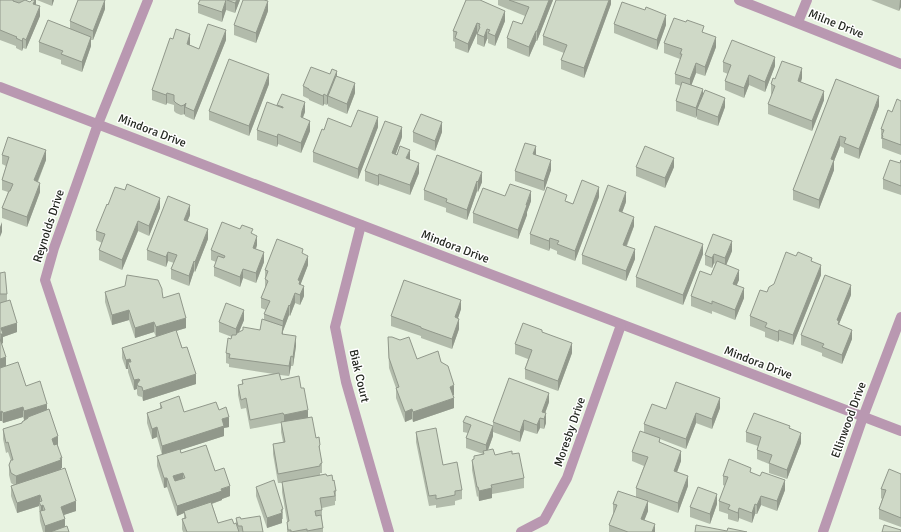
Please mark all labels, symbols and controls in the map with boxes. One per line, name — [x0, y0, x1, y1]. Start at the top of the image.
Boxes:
street label: Milne Drive — [806, 6, 866, 42]
street label: Mindora Drive — [116, 111, 188, 151]
street label: Reynolds Drive — [30, 188, 68, 264]
street label: Mindora Drive — [419, 227, 491, 267]
street label: Mindora Drive — [722, 343, 794, 383]
street label: Biak Court — [346, 348, 372, 404]
street label: Ellinwood Drive — [828, 380, 870, 460]
street label: Moresby Drive — [551, 395, 589, 469]

